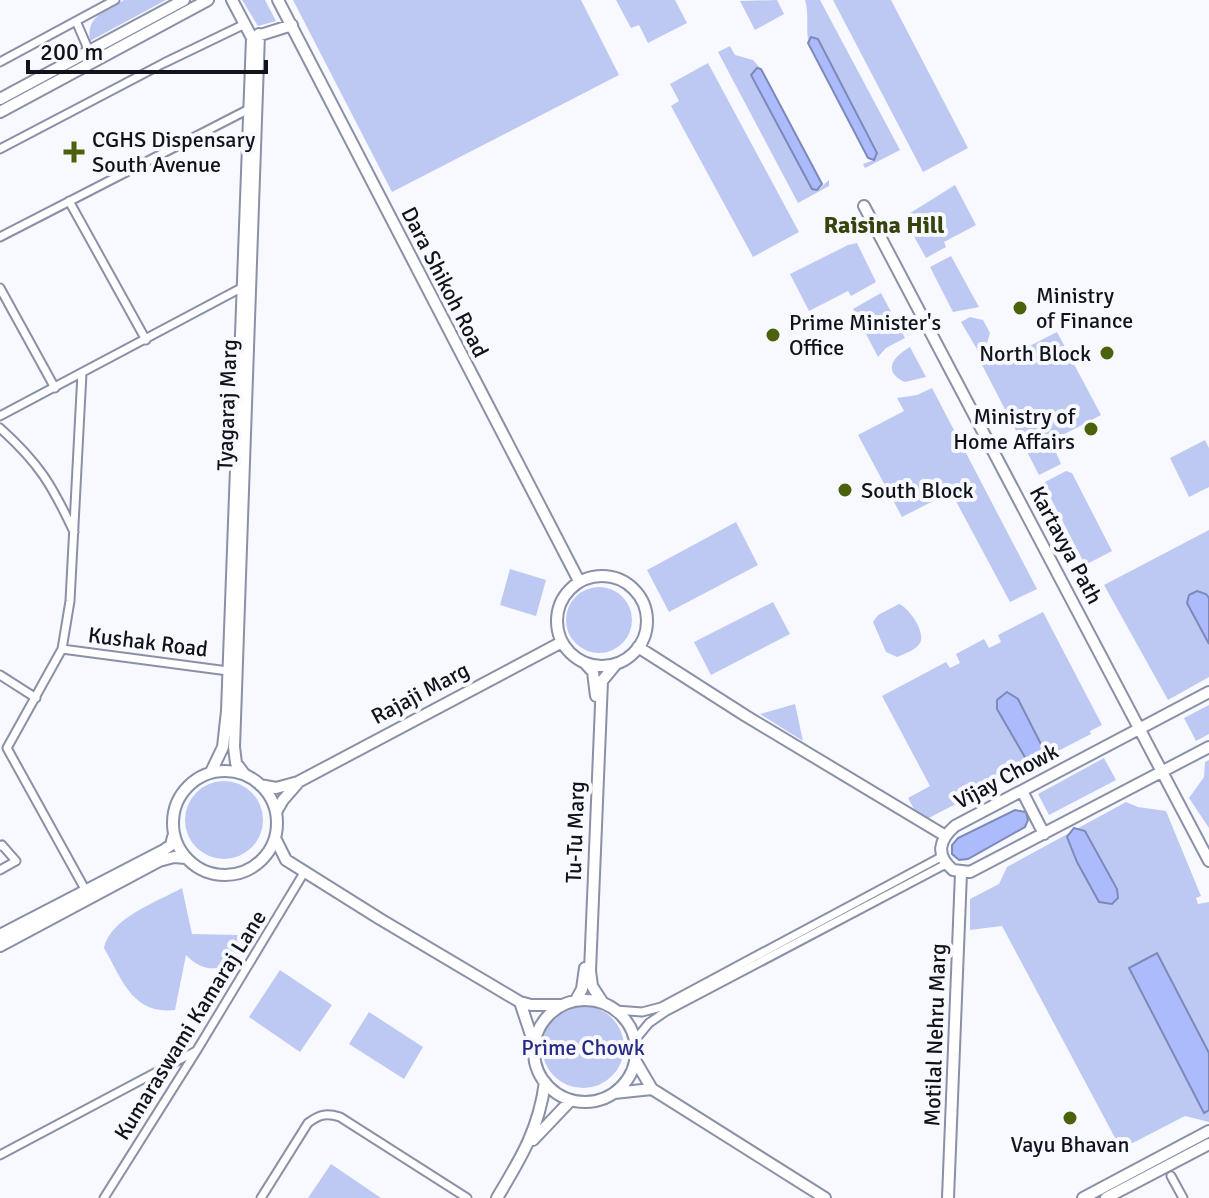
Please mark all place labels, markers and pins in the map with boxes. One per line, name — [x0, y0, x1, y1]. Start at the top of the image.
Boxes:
place label: CGHS Dispensary South Avenue — [92, 126, 256, 178]
marker: CGHS Dispensary South Avenue — [63, 141, 85, 163]
place label: Ministry of Finance — [1036, 282, 1133, 334]
marker: Ministry of Finance — [1011, 299, 1029, 317]
place label: Prime Minister's Office — [789, 309, 941, 361]
marker: Prime Minister's Office — [764, 326, 782, 344]
place label: North Block — [979, 340, 1091, 367]
marker: North Block — [1098, 344, 1116, 362]
place label: Ministry of Home Affairs — [953, 403, 1077, 455]
marker: Ministry of Home Affairs — [1082, 420, 1100, 438]
place label: South Block — [861, 477, 974, 504]
marker: South Block — [836, 481, 854, 499]
marker: Vayu Bhavan — [1061, 1109, 1079, 1127]
place label: Vayu Bhavan — [1010, 1131, 1130, 1158]

